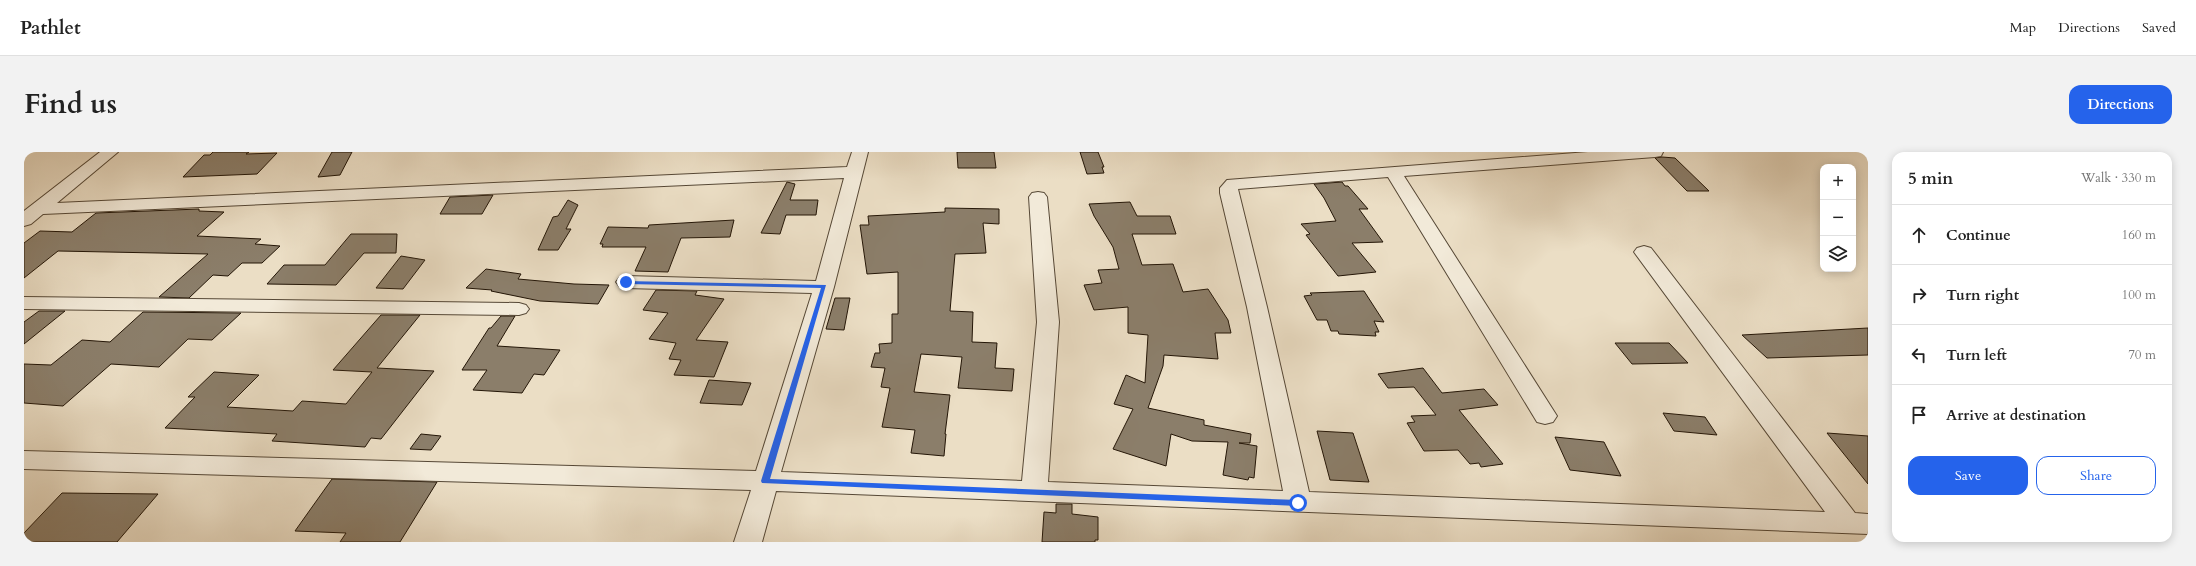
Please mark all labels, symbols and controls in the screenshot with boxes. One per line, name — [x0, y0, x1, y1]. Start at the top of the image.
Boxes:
text: Pathlet — [20, 15, 81, 41]
text: Map — [2010, 18, 2036, 37]
text: Directions — [2058, 18, 2120, 37]
text: Saved — [2142, 18, 2176, 37]
text: Find us — [24, 85, 117, 123]
button: Directions — [2069, 85, 2172, 124]
map controls — [1820, 164, 1856, 272]
button: + — [1820, 164, 1856, 200]
text: 5 min — [1908, 167, 1953, 190]
text: Walk · 330 m — [2081, 169, 2156, 187]
button: − — [1820, 200, 1856, 236]
icon: ahead — [1908, 224, 1930, 246]
text: Continue — [1946, 225, 2011, 245]
text: 160 m — [2122, 226, 2156, 244]
button: layers — [1820, 236, 1856, 272]
route end — [617, 273, 635, 291]
icon: right — [1908, 284, 1930, 306]
text: Turn right — [1946, 285, 2019, 305]
text: 100 m — [2122, 286, 2156, 304]
icon: left — [1908, 344, 1930, 366]
text: Turn left — [1946, 345, 2007, 365]
text: 70 m — [2128, 346, 2156, 364]
icon: arrive — [1908, 404, 1930, 426]
text: Arrive at destination — [1946, 405, 2086, 425]
button: Save — [1908, 456, 2028, 495]
button: Share — [2036, 456, 2156, 495]
route start — [1289, 494, 1307, 512]

